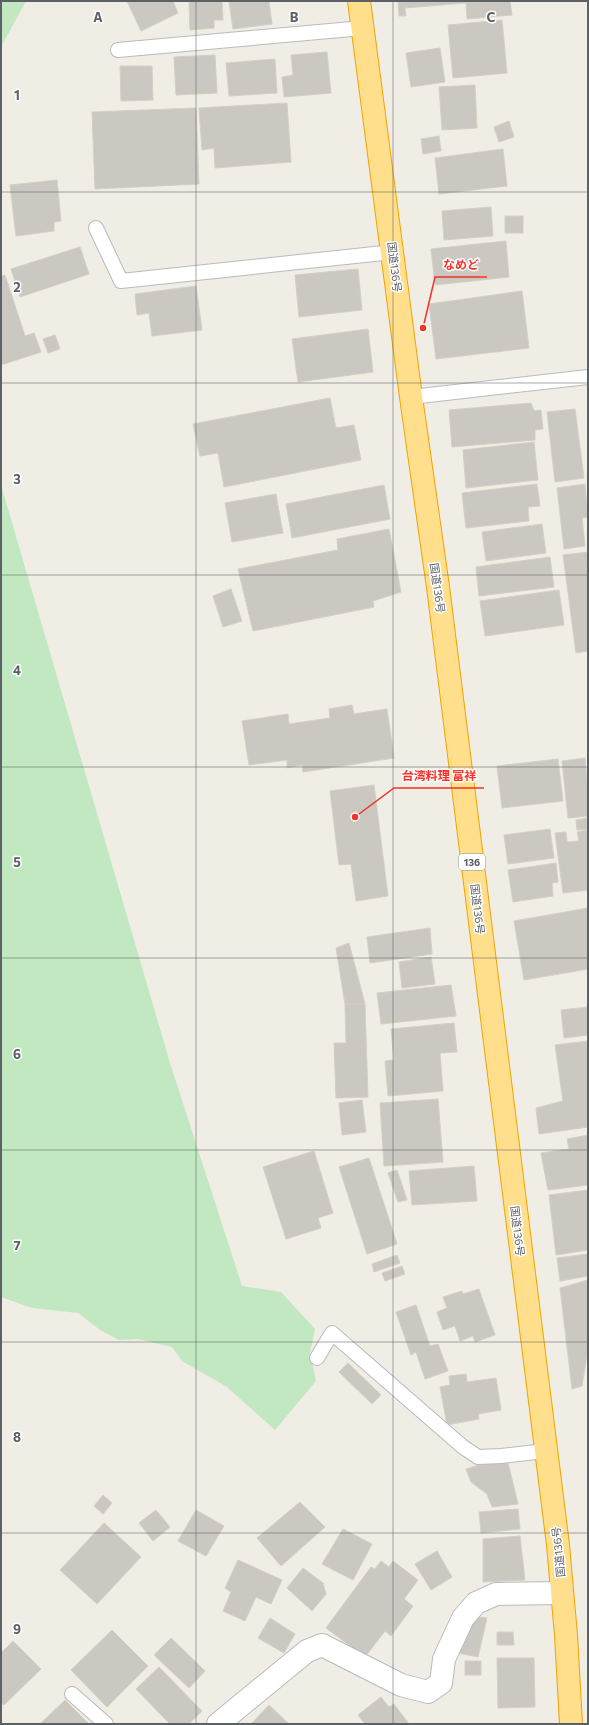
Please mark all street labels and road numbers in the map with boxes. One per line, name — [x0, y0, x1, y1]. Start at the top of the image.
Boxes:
street label: 国道136号 — [385, 241, 405, 293]
street label: 国道136号 — [428, 562, 448, 614]
road number: 136 — [459, 854, 485, 870]
street label: 国道136号 — [468, 883, 488, 935]
street label: 国道136号 — [508, 1205, 528, 1257]
street label: 国道136号 — [549, 1526, 567, 1578]

